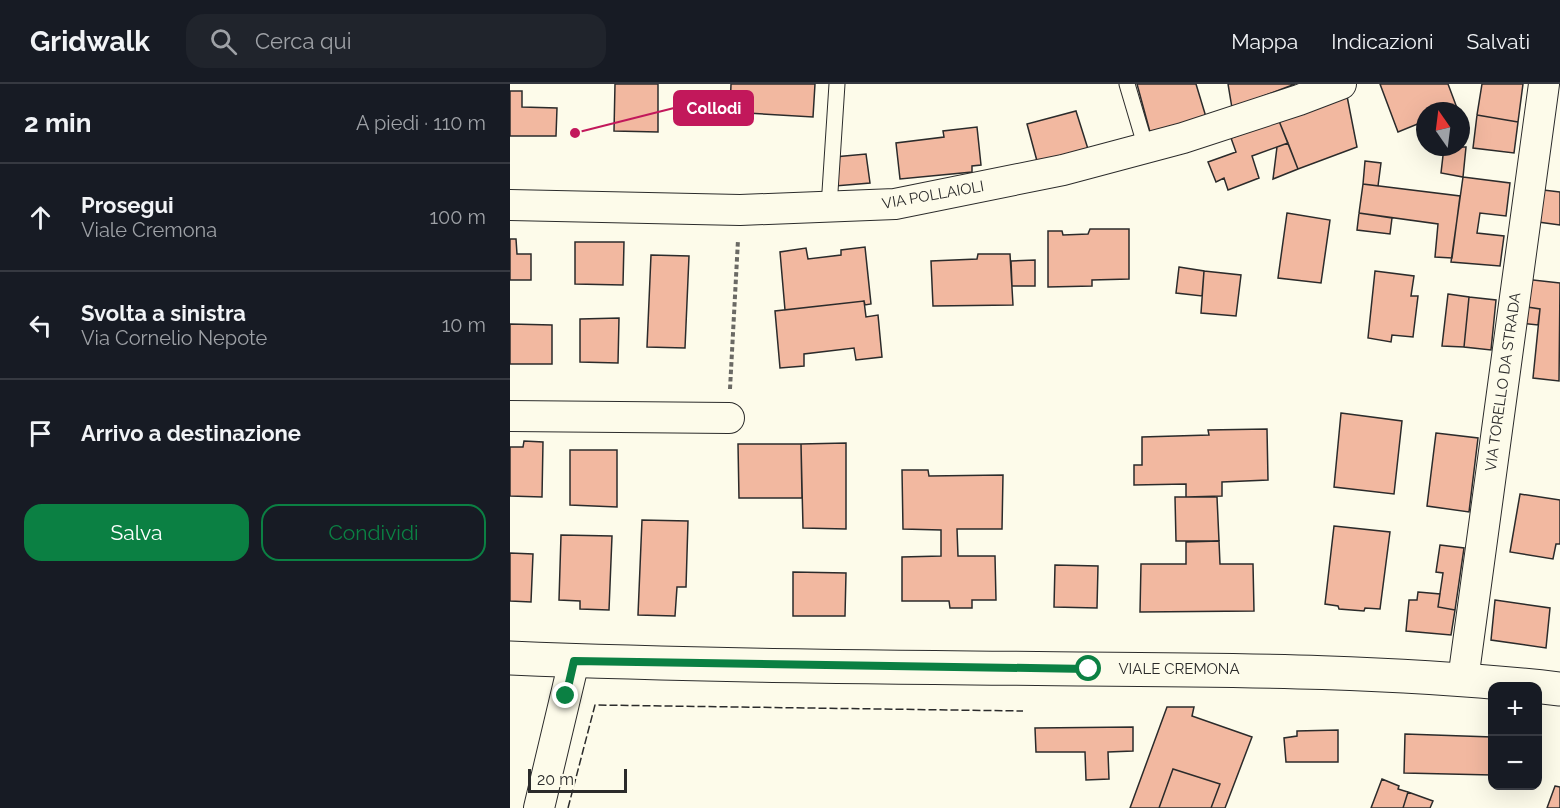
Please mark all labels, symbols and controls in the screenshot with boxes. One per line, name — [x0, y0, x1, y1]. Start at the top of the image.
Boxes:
search box — [186, 14, 606, 68]
text: Gridwalk — [30, 25, 150, 58]
icon: search — [207, 25, 240, 58]
text: Cerca qui — [255, 28, 351, 54]
text: Mappa — [1231, 29, 1298, 54]
text: Indicazioni — [1331, 29, 1434, 54]
text: Salvati — [1467, 29, 1530, 54]
callout: Collodi — [674, 91, 753, 125]
text: Collodi — [687, 99, 741, 118]
north arrow — [1416, 102, 1470, 156]
text: 2 min — [24, 108, 91, 138]
text: A piedi · 110 m — [356, 111, 486, 135]
street label: VIA POLLAIOLI — [881, 177, 985, 213]
text: Prosegui — [81, 192, 174, 218]
icon: ahead — [24, 201, 57, 234]
text: 100 m — [429, 205, 486, 229]
text: Viale Cremona — [81, 218, 217, 242]
street label: VIA TORELLO DA STRADA — [1482, 291, 1524, 473]
text: Svolta a sinistra — [81, 300, 246, 326]
icon: left — [24, 309, 57, 342]
text: 10 m — [442, 313, 486, 337]
text: Via Cornelio Nepote — [81, 326, 267, 350]
icon: arrive — [24, 417, 57, 450]
text: Arrivo a destinazione — [81, 420, 301, 446]
button: Salva — [24, 504, 249, 561]
button: Condividi — [261, 504, 486, 561]
route start — [1075, 655, 1101, 681]
street label: VIALE CREMONA — [1118, 660, 1240, 678]
route end — [552, 682, 578, 708]
map controls — [1488, 682, 1542, 790]
button: + — [1488, 682, 1542, 736]
button: − — [1488, 736, 1542, 790]
scale bar — [528, 766, 627, 794]
text: 20 m — [537, 770, 574, 789]

